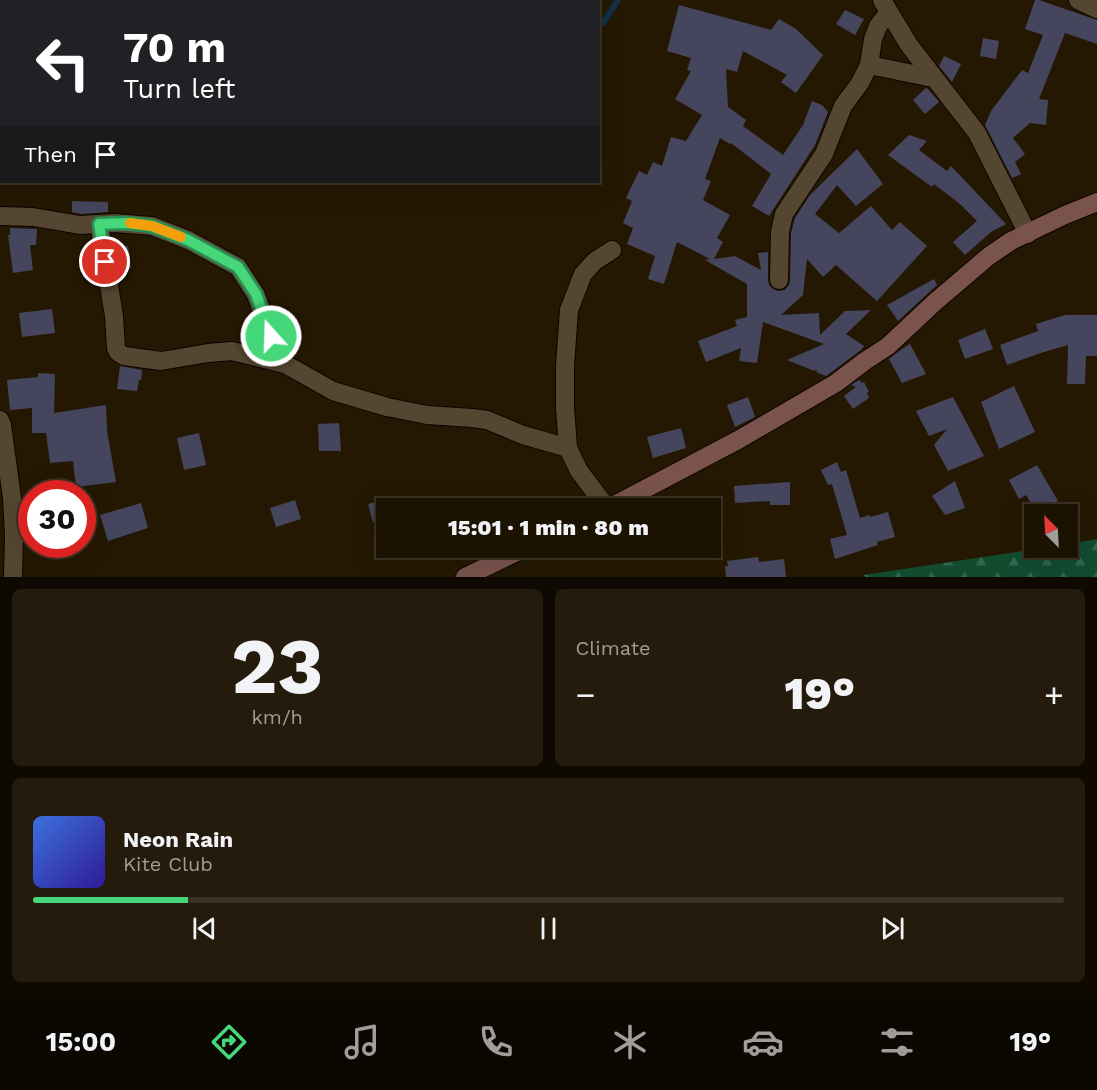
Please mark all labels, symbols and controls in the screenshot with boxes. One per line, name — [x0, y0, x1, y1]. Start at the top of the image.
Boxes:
text: 70 m — [123, 23, 226, 72]
icon: left — [24, 24, 102, 102]
text: Turn left — [123, 73, 235, 105]
icon: arrive — [89, 138, 122, 171]
text: Then — [24, 142, 77, 167]
pin — [79, 236, 130, 287]
icon: arrive — [88, 245, 121, 278]
position arrow — [239, 304, 303, 368]
speed limit sign: 30 — [18, 480, 96, 558]
north arrow — [1024, 504, 1078, 558]
map controls — [1024, 504, 1078, 558]
text: 15:01 · 1 min · 80 m — [448, 515, 649, 540]
text: 23 — [231, 620, 324, 712]
text: Climate — [576, 636, 651, 660]
text: 19° — [784, 667, 855, 720]
text: − — [576, 675, 595, 714]
text: + — [1044, 675, 1064, 714]
text: km/h — [251, 705, 303, 729]
text: Neon Rain — [123, 827, 233, 852]
text: Kite Club — [123, 852, 213, 876]
icon: previous — [188, 912, 221, 945]
icon: pause — [532, 912, 565, 945]
icon: next — [876, 912, 909, 945]
icon: directions — [208, 1021, 250, 1063]
icon: music — [341, 1021, 383, 1063]
icon: phone — [475, 1021, 517, 1063]
icon: climate — [609, 1021, 651, 1063]
icon: car — [742, 1021, 784, 1063]
icon: filters — [876, 1021, 918, 1063]
text: 15:00 — [46, 1026, 116, 1058]
text: 19° — [1010, 1026, 1051, 1058]

